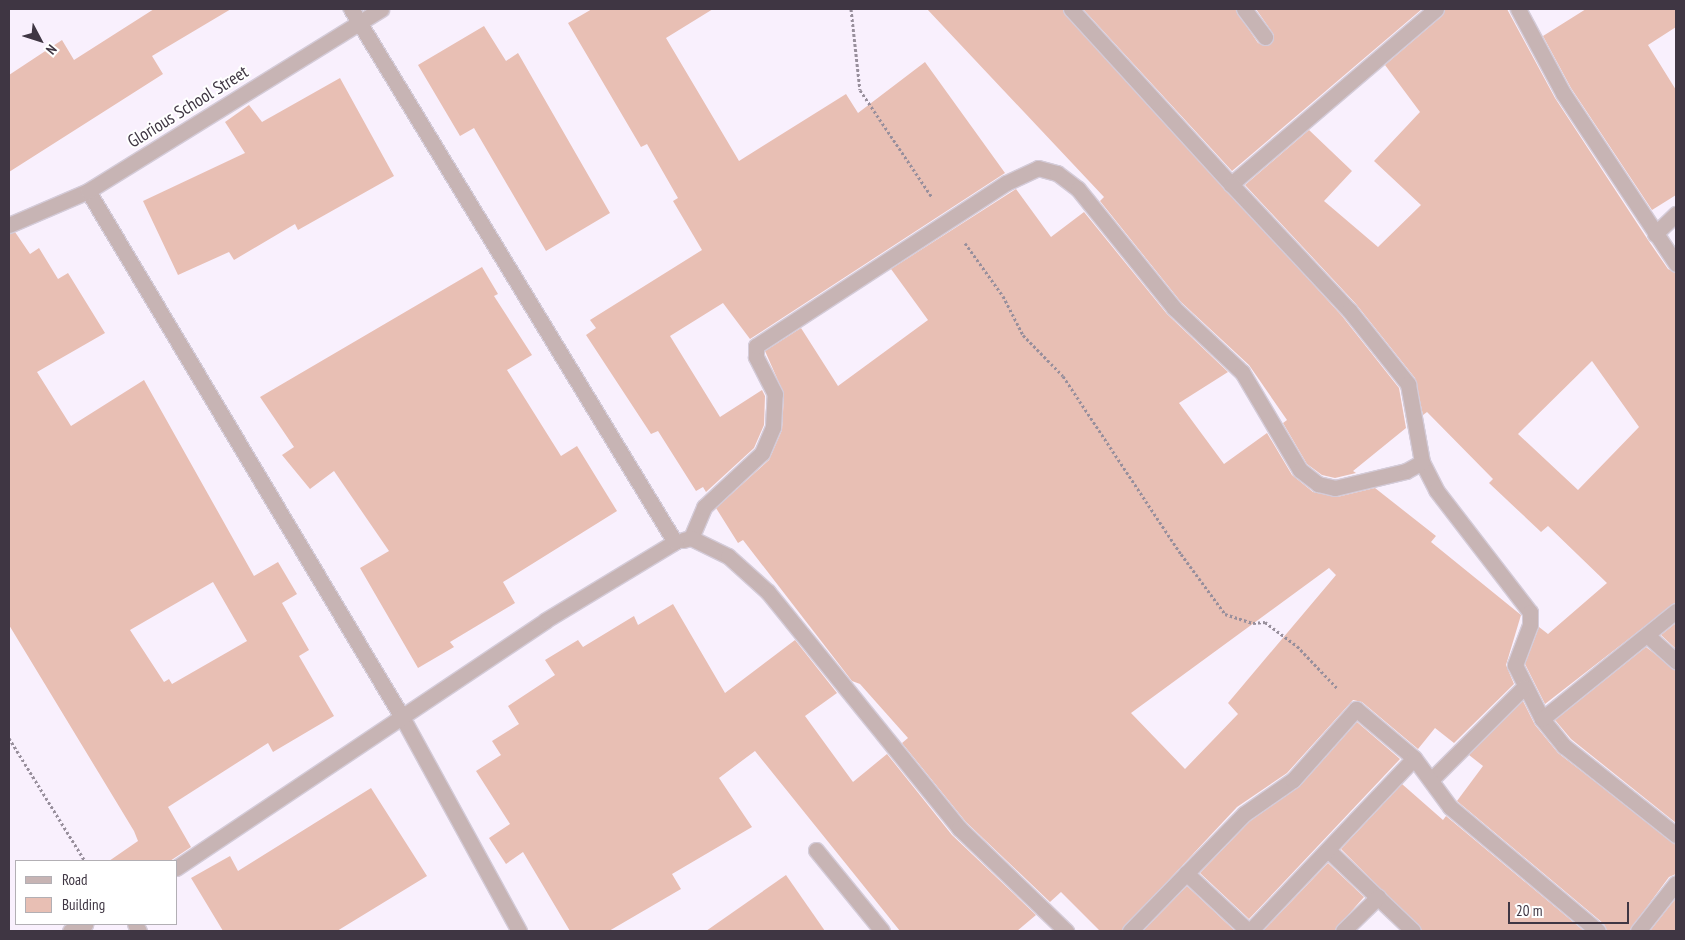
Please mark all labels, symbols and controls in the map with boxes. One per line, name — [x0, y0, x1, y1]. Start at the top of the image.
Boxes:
north arrow — [15, 15, 65, 65]
text: N — [42, 41, 61, 58]
street label: Glorious School Street — [124, 61, 252, 153]
legend — [15, 860, 178, 925]
text: Road — [62, 870, 88, 889]
scale bar — [1510, 892, 1631, 924]
text: Building — [62, 895, 105, 914]
text: 20 m — [1516, 901, 1542, 920]

